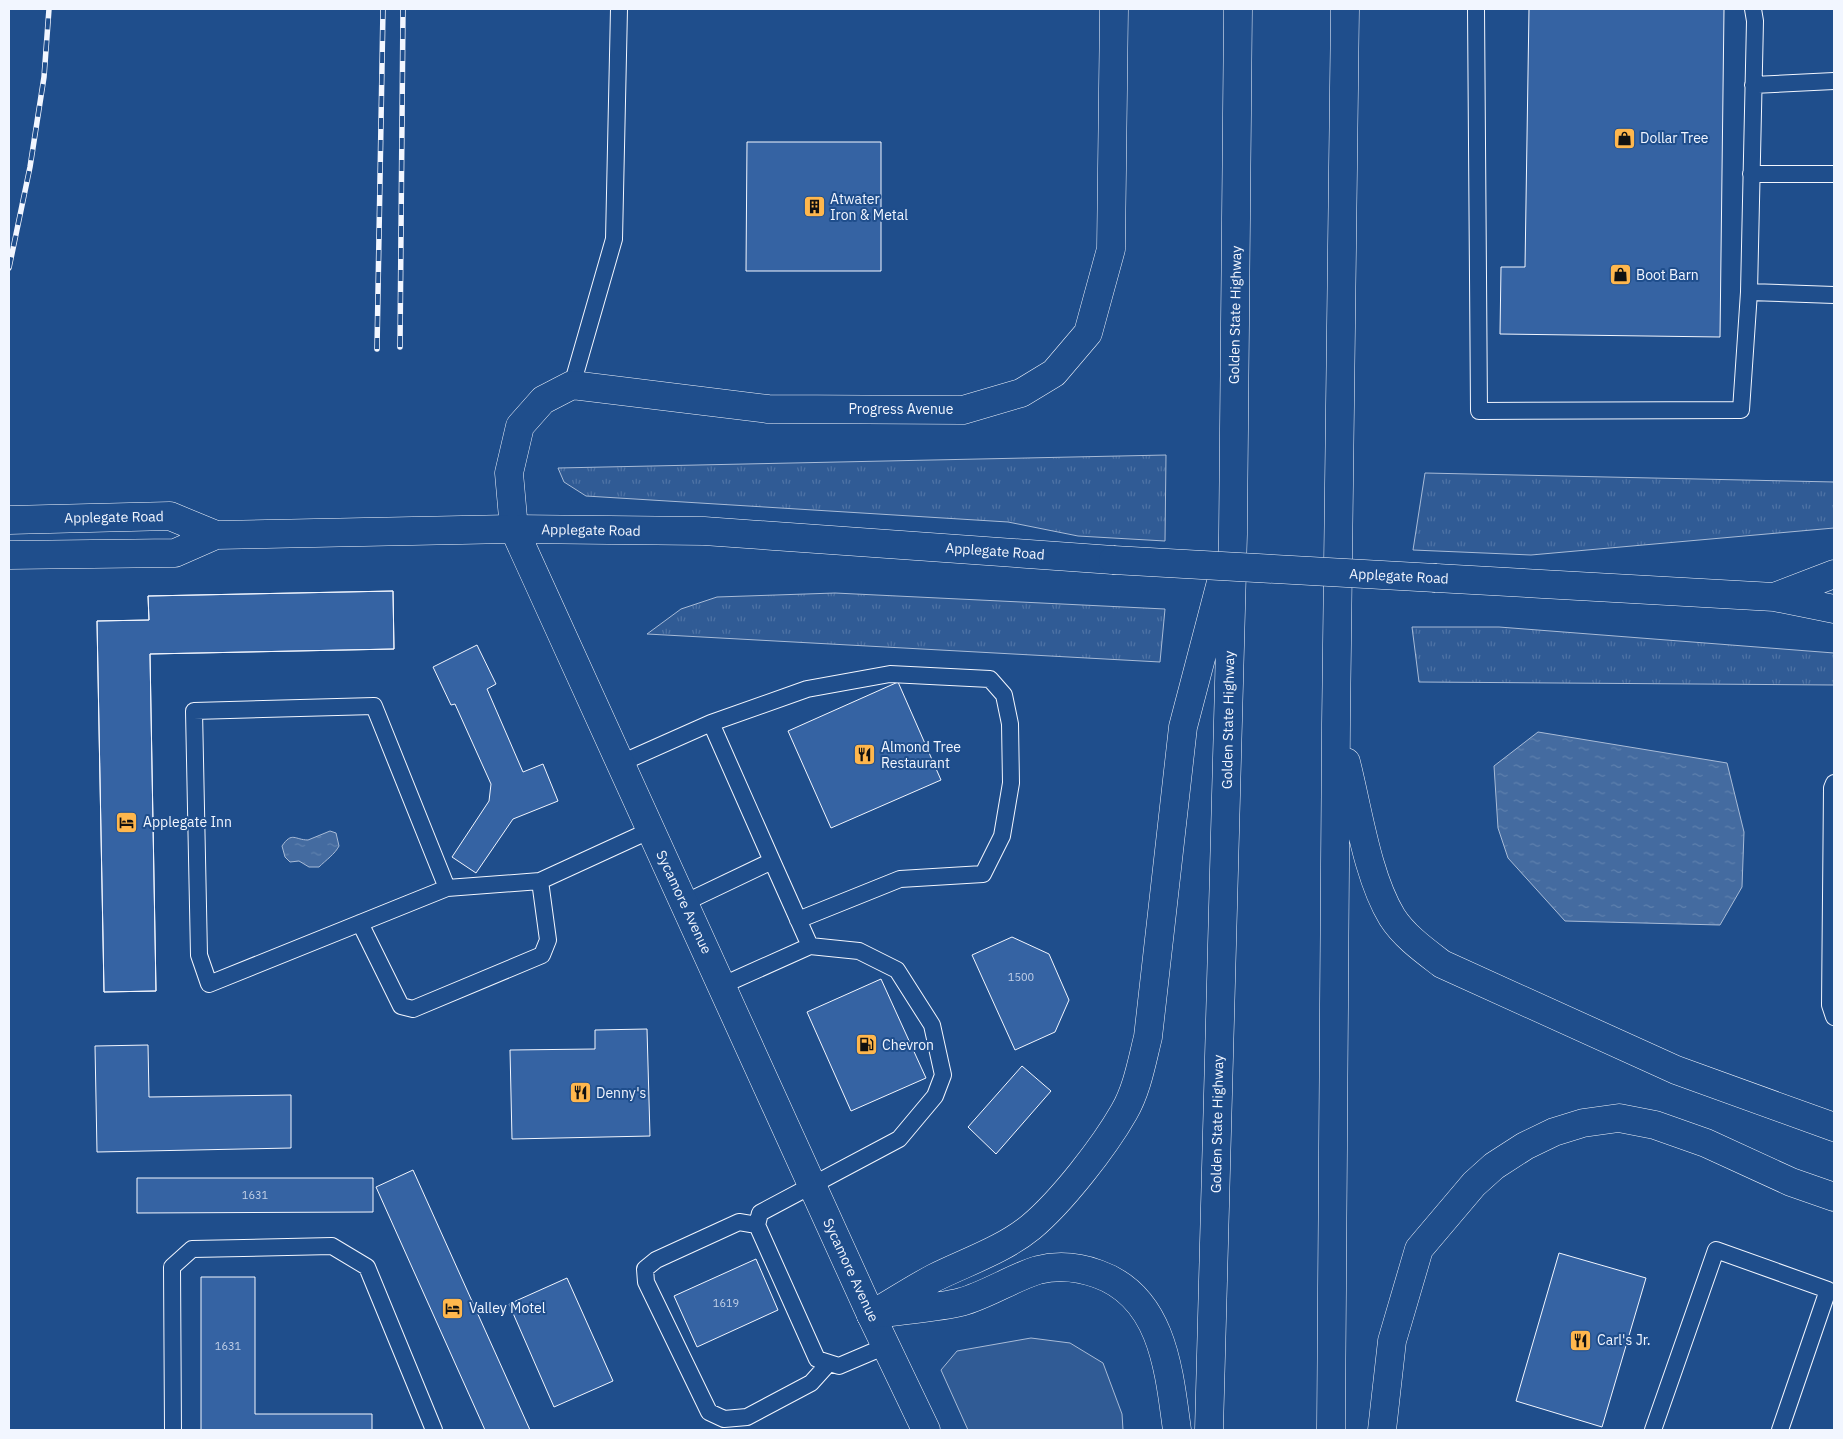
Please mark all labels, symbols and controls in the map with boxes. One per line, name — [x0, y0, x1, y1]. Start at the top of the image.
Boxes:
shop icon: Dollar Tree — [1612, 126, 1636, 150]
place label: Dollar Tree — [1640, 129, 1709, 147]
place label: Atwater Iron & Metal — [830, 190, 908, 224]
building icon: Atwater Iron & Metal — [802, 195, 826, 219]
street label: Golden State Highway — [1225, 246, 1245, 384]
shop icon: Boot Barn — [1608, 263, 1632, 287]
place label: Boot Barn — [1636, 266, 1699, 284]
street label: Progress Avenue — [849, 400, 954, 418]
street label: Applegate Road — [64, 507, 164, 527]
street label: Applegate Road — [541, 520, 641, 540]
street label: Applegate Road — [945, 539, 1045, 563]
street label: Applegate Road — [1349, 564, 1449, 588]
street label: Golden State Highway — [1218, 651, 1238, 789]
place label: Almond Tree Restaurant — [881, 738, 961, 772]
restaurant icon: Almond Tree Restaurant — [853, 743, 877, 767]
hotel icon: Applegate Inn — [115, 810, 139, 834]
place label: Applegate Inn — [143, 813, 232, 831]
street label: Sycamore Avenue — [652, 847, 716, 957]
house number: 1500 — [1008, 970, 1034, 984]
fuel station icon: Chevron — [854, 1033, 878, 1057]
place label: Chevron — [882, 1036, 934, 1054]
street label: Golden State Highway — [1207, 1055, 1227, 1193]
restaurant icon: Denny's — [568, 1081, 592, 1105]
place label: Denny's — [596, 1084, 647, 1102]
house number: 1631 — [242, 1188, 269, 1202]
street label: Sycamore Avenue — [819, 1215, 883, 1325]
hotel icon: Valley Motel — [441, 1296, 465, 1320]
house number: 1619 — [713, 1296, 739, 1310]
place label: Valley Motel — [469, 1299, 546, 1317]
restaurant icon: Carl's Jr. — [1569, 1328, 1593, 1352]
place label: Carl's Jr. — [1597, 1331, 1651, 1349]
house number: 1631 — [215, 1339, 242, 1353]

